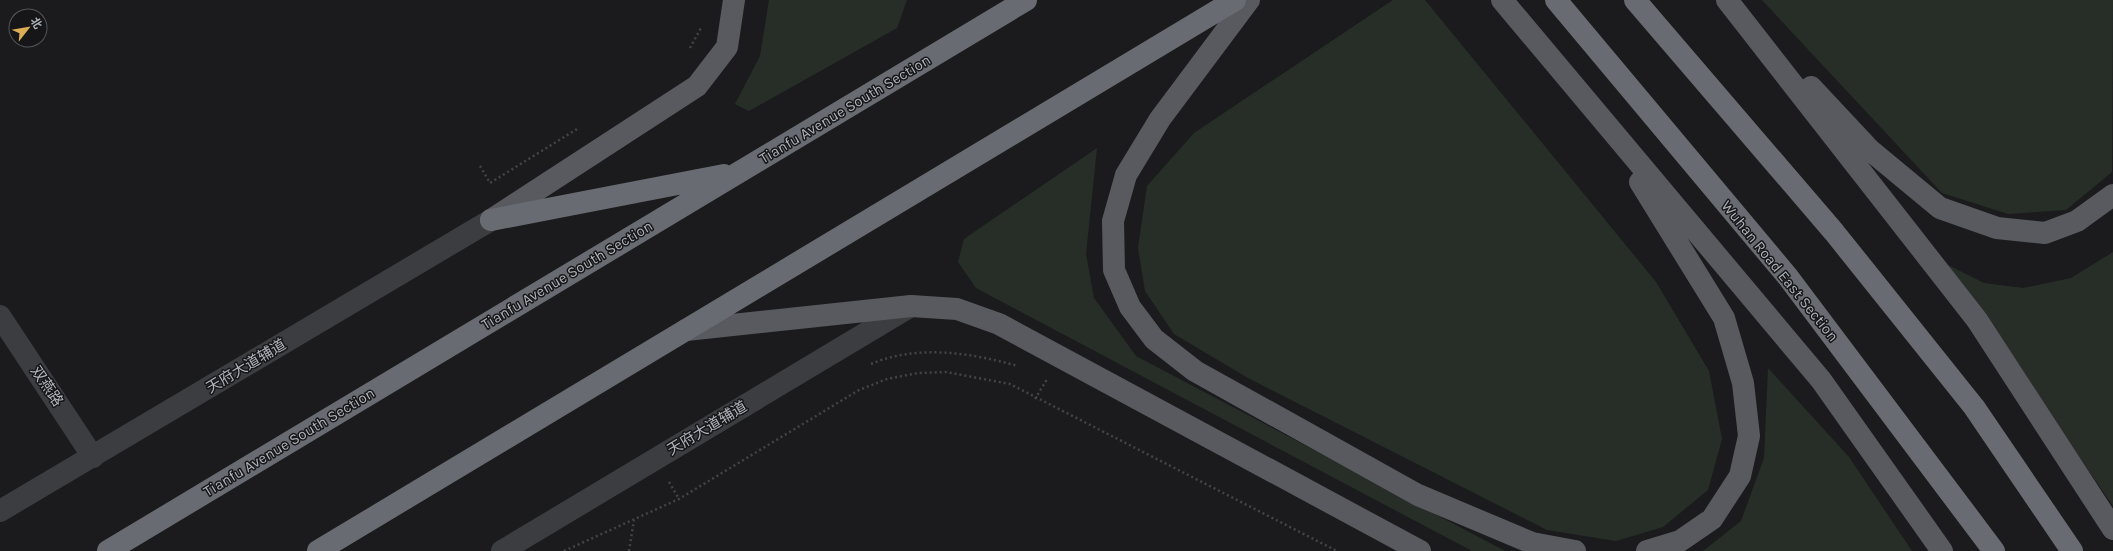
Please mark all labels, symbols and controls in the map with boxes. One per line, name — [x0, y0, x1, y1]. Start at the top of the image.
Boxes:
north arrow — [8, 8, 48, 48]
text: 北 — [28, 15, 45, 31]
street label: Tianfu Avenue South Section — [756, 51, 934, 167]
street label: Wuhan Road East Section — [1718, 197, 1842, 345]
street label: Tianfu Avenue South Section — [478, 217, 656, 333]
street label: 天府大道辅道 — [203, 335, 289, 397]
street label: 双燕路 — [27, 362, 67, 410]
street label: Tianfu Avenue South Section — [200, 384, 378, 500]
street label: 天府大道辅道 — [664, 397, 750, 459]

